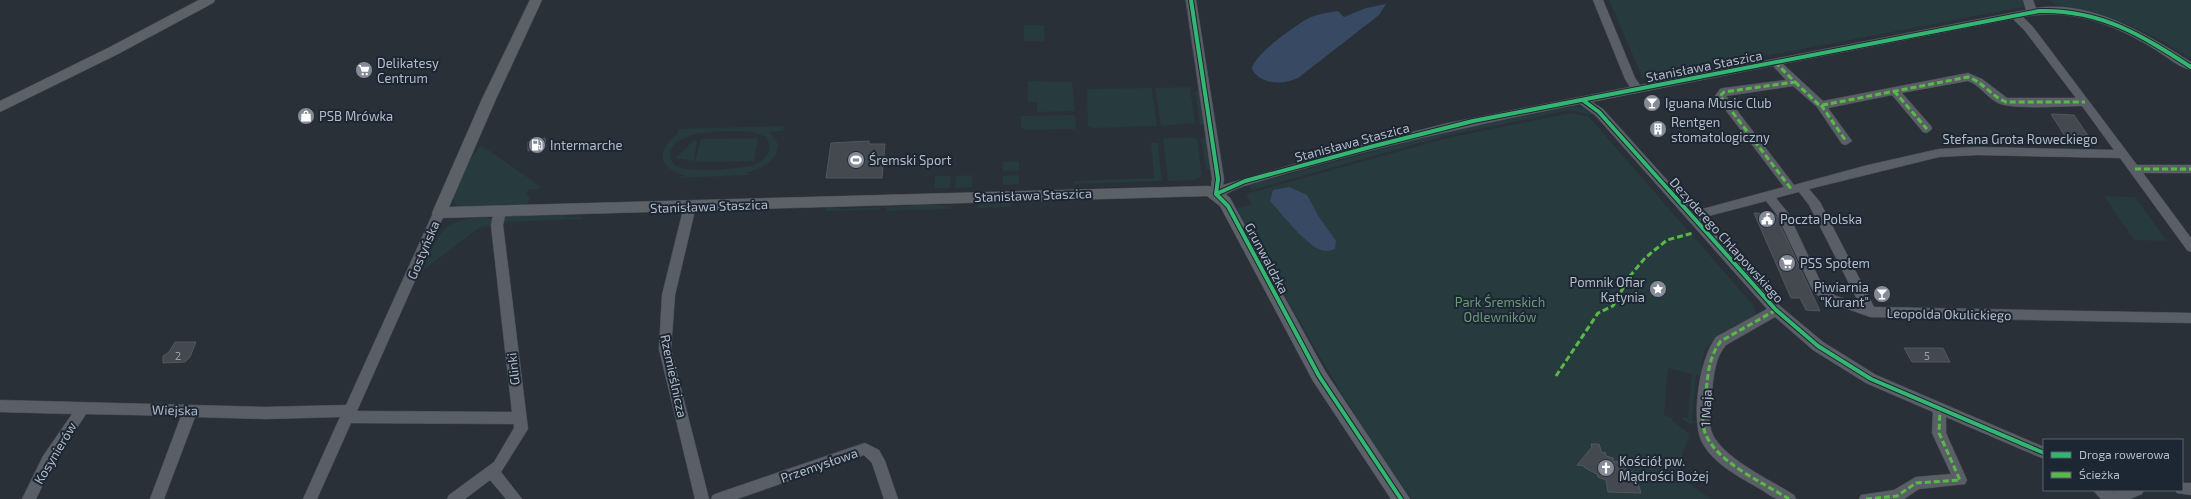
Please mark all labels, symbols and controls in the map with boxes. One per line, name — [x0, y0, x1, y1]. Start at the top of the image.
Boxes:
street label: Stanisława Staszica — [1645, 47, 1763, 85]
place label: Delikatesy Centrum — [377, 55, 439, 86]
supermarket icon: Delikatesy Centrum — [354, 60, 374, 80]
bar icon: Iguana Music Club — [1642, 93, 1662, 113]
place label: Iguana Music Club — [1665, 95, 1772, 111]
shop icon: PSB Mrówka — [296, 106, 316, 126]
place label: PSB Mrówka — [319, 108, 393, 124]
place label: Rentgen stomatologiczny — [1671, 114, 1770, 145]
street label: Stanisława Staszica — [1293, 119, 1411, 165]
building icon: Rentgen stomatologiczny — [1648, 119, 1668, 139]
street label: Stefana Grota Roweckiego — [1942, 131, 2098, 147]
fuel station icon: Intermarche — [527, 135, 547, 155]
place label: Intermarche — [550, 137, 623, 153]
sports icon: Śremski Sport — [846, 150, 866, 170]
place label: Śremski Sport — [869, 151, 951, 168]
street label: Dezyderego Chłapowskiego — [1667, 174, 1787, 306]
street label: Stanisława Staszica — [974, 185, 1092, 205]
street label: Stanisława Staszica — [650, 196, 768, 216]
public building icon: Poczta Polska — [1757, 209, 1777, 229]
place label: Poczta Polska — [1780, 211, 1862, 227]
street label: Gostyńska — [404, 218, 442, 282]
street label: Grunwaldzka — [1242, 220, 1292, 296]
supermarket icon: PSS Społem — [1777, 253, 1797, 273]
place label: PSS Społem — [1800, 255, 1870, 271]
place label: Pomnik Ofiar Katynia — [1570, 274, 1645, 305]
place icon: Pomnik Ofiar Katynia — [1648, 279, 1668, 299]
place label: Piwiarnia "Kurant" — [1814, 279, 1869, 310]
bar icon: Piwiarnia "Kurant" — [1872, 284, 1892, 304]
park label: Park Śremskich Odlewników — [1455, 293, 1545, 325]
street label: Leopolda Okulickiego — [1886, 305, 2012, 323]
street label: Rzemieślnicza — [657, 333, 691, 419]
house number: 2 — [175, 349, 181, 362]
house number: 5 — [1924, 349, 1930, 362]
street label: Glinki — [503, 352, 523, 386]
street label: 1 Maja — [1697, 389, 1715, 427]
street label: Wiejska — [152, 402, 198, 418]
street label: Kosynierów — [30, 419, 80, 487]
legend — [2043, 439, 2183, 491]
street label: Przemysłowa — [778, 444, 860, 486]
text: Droga rowerowa — [2079, 447, 2170, 461]
place label: Kościół pw. Mądrości Bożej — [1619, 453, 1709, 484]
church icon: Kościół pw. Mądrości Bożej — [1596, 458, 1616, 478]
text: Ścieżka — [2079, 467, 2120, 481]

